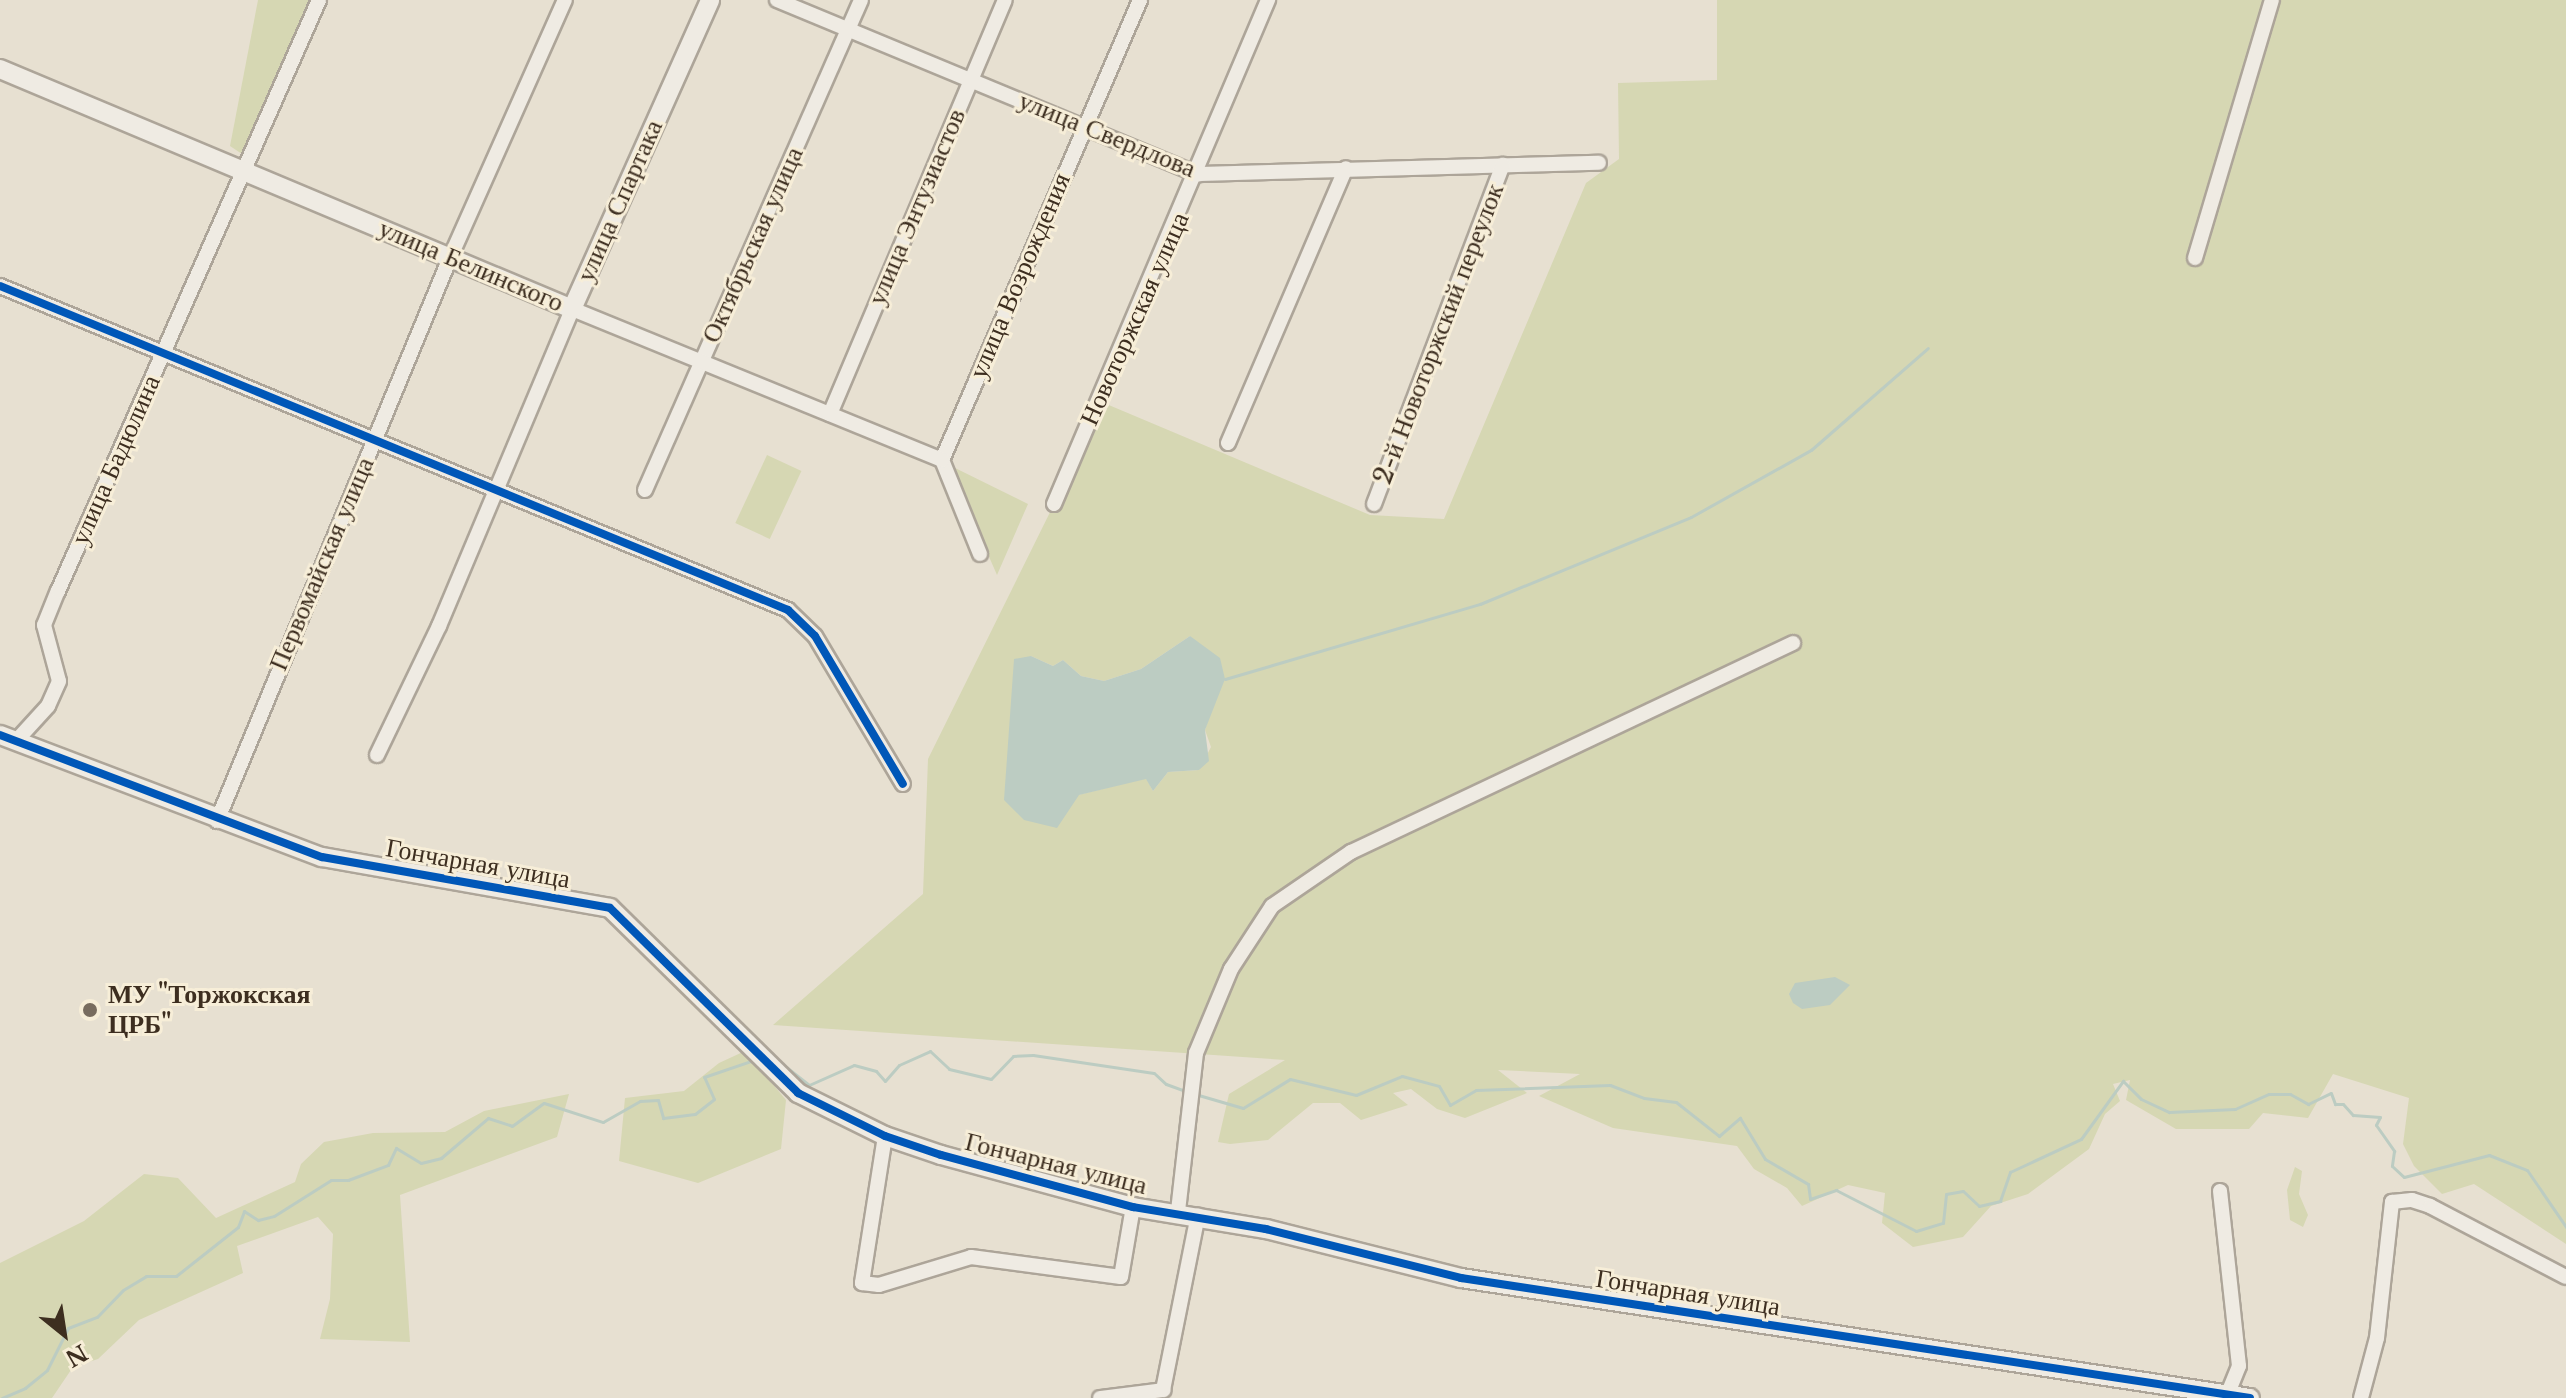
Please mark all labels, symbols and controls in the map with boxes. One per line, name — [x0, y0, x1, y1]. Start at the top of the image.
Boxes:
street label: улица Свердлова — [1014, 85, 1200, 185]
street label: улица Энтузиастов — [862, 104, 972, 310]
street label: улица Спартака — [570, 115, 670, 287]
street label: Октябрьская улица — [696, 142, 810, 348]
street label: улица Возрождения — [963, 169, 1077, 383]
street label: 2-й Новоторжский переулок — [1367, 179, 1511, 489]
street label: Новоторжская улица — [1074, 208, 1196, 430]
street label: улица Белинского — [374, 213, 568, 319]
street label: улица Бадюлина — [65, 370, 167, 550]
street label: Первомайская улица — [263, 453, 381, 675]
street label: Гончарная улица — [384, 832, 572, 896]
place label: МУ "Торжокская ЦРБ" — [108, 979, 311, 1040]
marker: МУ "Торжокская ЦРБ" — [79, 999, 101, 1021]
street label: Гончарная улица — [962, 1126, 1150, 1202]
street label: Гончарная улица — [1594, 1263, 1782, 1323]
north arrow — [24, 1294, 104, 1374]
text: N — [61, 1338, 92, 1372]

